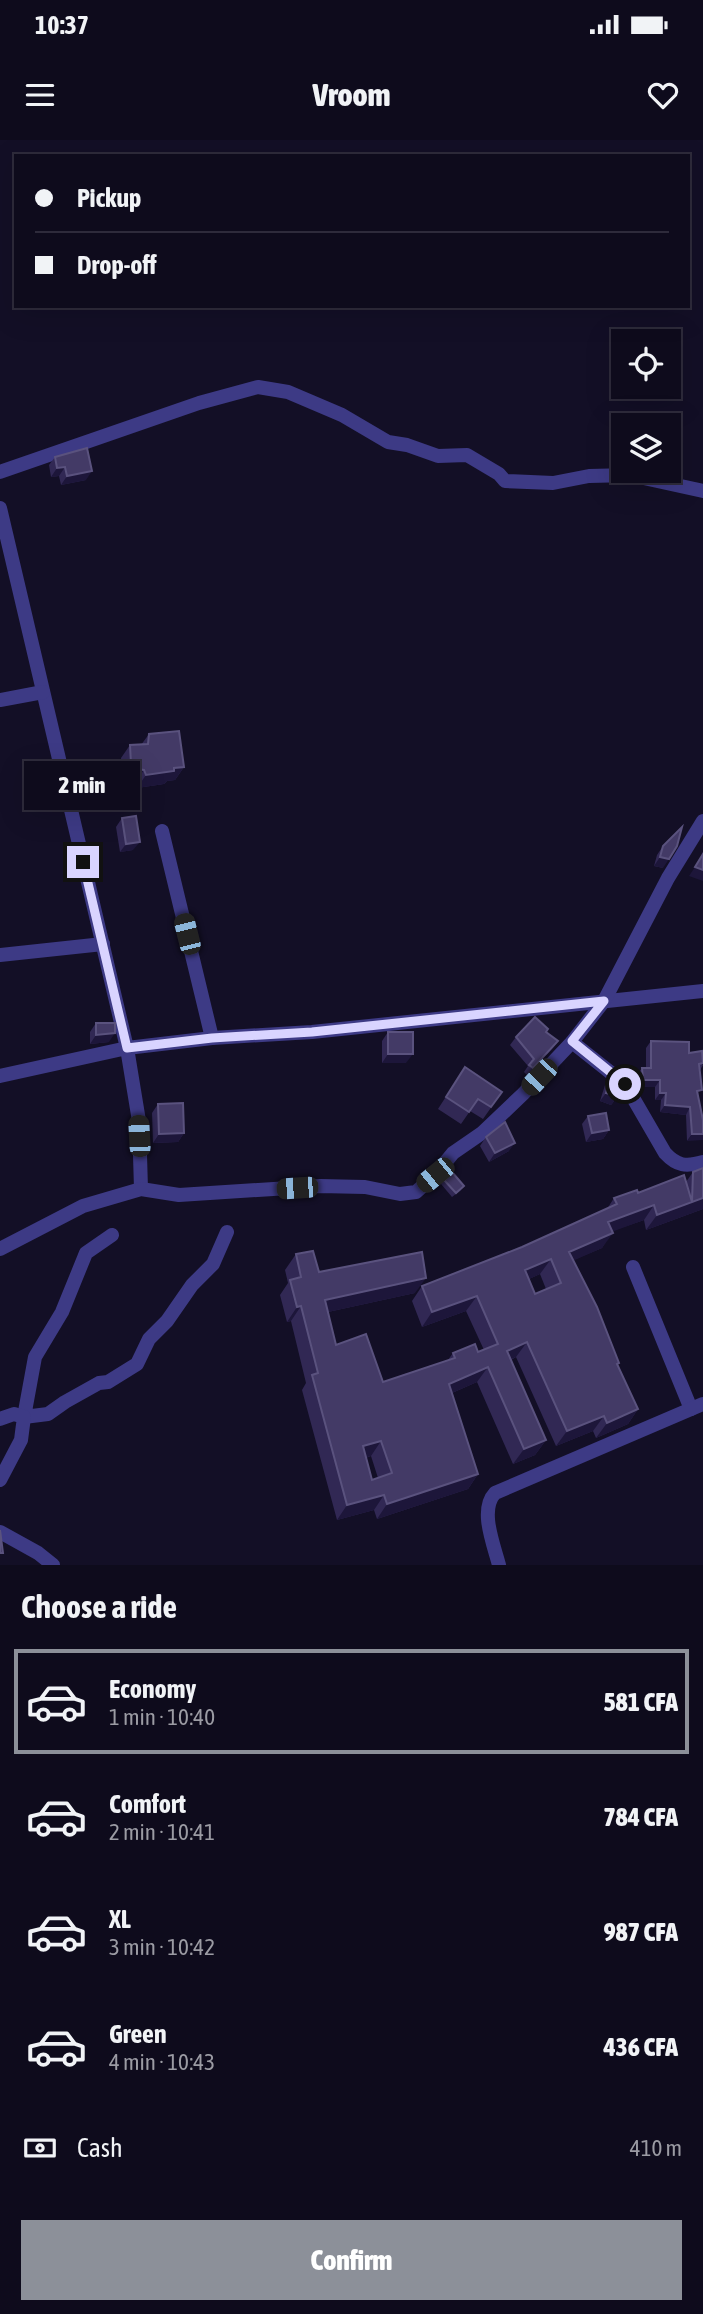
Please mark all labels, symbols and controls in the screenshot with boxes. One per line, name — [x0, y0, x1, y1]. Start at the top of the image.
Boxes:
text: 10:37 — [35, 10, 89, 40]
icon: menu — [21, 76, 59, 114]
text: Vroom — [312, 76, 391, 113]
icon: heart — [644, 76, 682, 114]
text: Pickup — [77, 183, 141, 213]
text: Drop-off — [77, 250, 157, 280]
map controls — [611, 329, 681, 483]
button: locate — [611, 329, 681, 399]
button: layers — [611, 413, 681, 483]
callout: 2 min — [25, 760, 141, 810]
text: 2 min — [59, 772, 105, 798]
route end — [67, 846, 99, 878]
car — [172, 911, 203, 957]
car — [517, 1054, 562, 1100]
route start — [609, 1068, 641, 1100]
car — [128, 1114, 151, 1158]
car — [413, 1154, 458, 1196]
car — [276, 1176, 319, 1200]
text: Choose a ride — [21, 1588, 177, 1625]
icon: car — [25, 1670, 88, 1733]
text: Economy — [109, 1674, 196, 1704]
text: 581 CFA — [603, 1687, 678, 1717]
text: 1 min · 10:40 — [109, 1704, 215, 1730]
icon: car — [25, 1785, 88, 1848]
text: Comfort — [109, 1789, 186, 1819]
text: 784 CFA — [603, 1802, 678, 1832]
text: 2 min · 10:41 — [109, 1819, 215, 1845]
icon: car — [25, 1900, 88, 1963]
text: XL — [109, 1904, 131, 1934]
text: 987 CFA — [603, 1917, 678, 1947]
text: 3 min · 10:42 — [109, 1934, 215, 1960]
icon: car — [25, 2015, 88, 2078]
text: Green — [109, 2019, 167, 2049]
text: 436 CFA — [603, 2032, 678, 2062]
text: 4 min · 10:43 — [109, 2049, 215, 2075]
icon: cash — [21, 2129, 59, 2167]
text: Cash — [77, 2133, 123, 2163]
text: 410 m — [630, 2135, 682, 2161]
button: Confirm — [21, 2220, 682, 2300]

